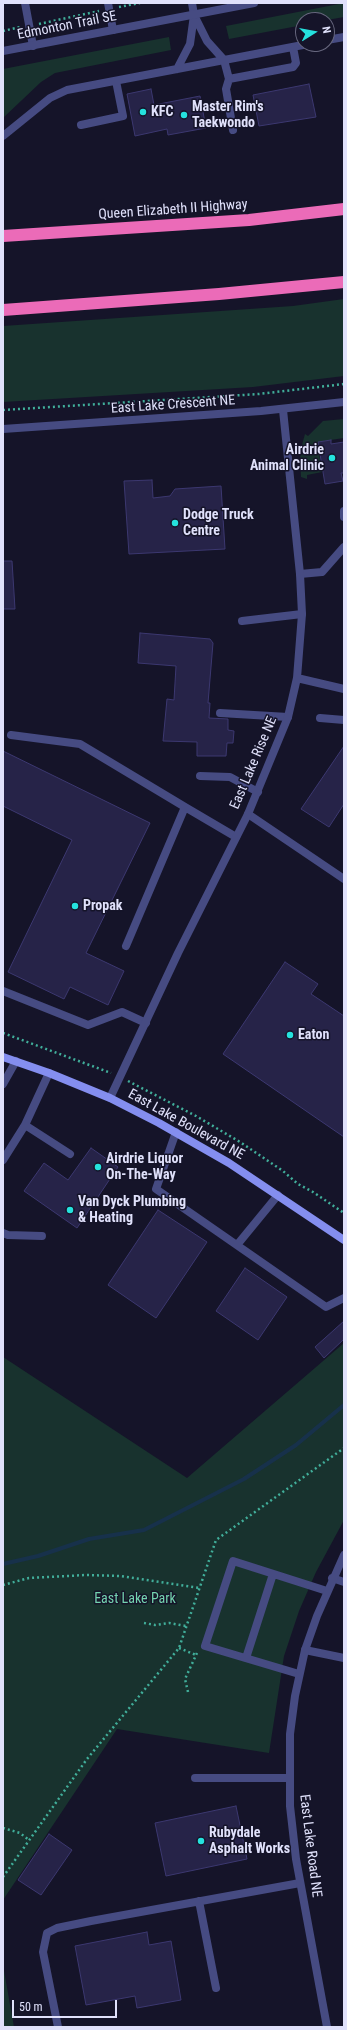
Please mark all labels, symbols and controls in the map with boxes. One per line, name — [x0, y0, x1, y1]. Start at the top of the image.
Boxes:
street label: Edmonton Trail SE — [16, 8, 118, 44]
north arrow — [295, 12, 335, 52]
text: N — [319, 25, 333, 34]
place label: Master Rim's Taekwondo — [192, 99, 264, 132]
place label: KFC — [151, 104, 173, 120]
marker: KFC — [138, 107, 148, 117]
marker: Master Rim's Taekwondo — [179, 110, 189, 120]
street label: Queen Elizabeth II Highway — [98, 196, 248, 224]
street label: East Lake Crescent NE — [110, 392, 236, 418]
place label: Airdrie Animal Clinic — [250, 442, 324, 474]
marker: Airdrie Animal Clinic — [327, 453, 337, 463]
place label: Dodge Truck Centre — [183, 507, 254, 540]
marker: Dodge Truck Centre — [170, 518, 180, 528]
street label: East Lake Rise NE — [227, 714, 281, 812]
place label: Propak — [83, 898, 123, 914]
marker: Propak — [70, 901, 80, 911]
place label: Eaton — [298, 1027, 329, 1043]
marker: Eaton — [285, 1030, 295, 1040]
street label: East Lake Boulevard NE — [125, 1086, 247, 1164]
place label: Airdrie Liquor On-The-Way — [106, 1151, 183, 1184]
marker: Airdrie Liquor On-The-Way — [93, 1162, 103, 1172]
place label: Van Dyck Plumbing & Heating — [78, 1194, 186, 1226]
marker: Van Dyck Plumbing & Heating — [65, 1205, 75, 1215]
park label: East Lake Park — [94, 1591, 176, 1607]
street label: East Lake Road NE — [295, 1794, 325, 1898]
place label: Rubydale Asphalt Works — [209, 1825, 290, 1858]
marker: Rubydale Asphalt Works — [196, 1836, 206, 1846]
scale bar — [14, 1992, 119, 2018]
text: 50 m — [19, 2000, 43, 2014]

